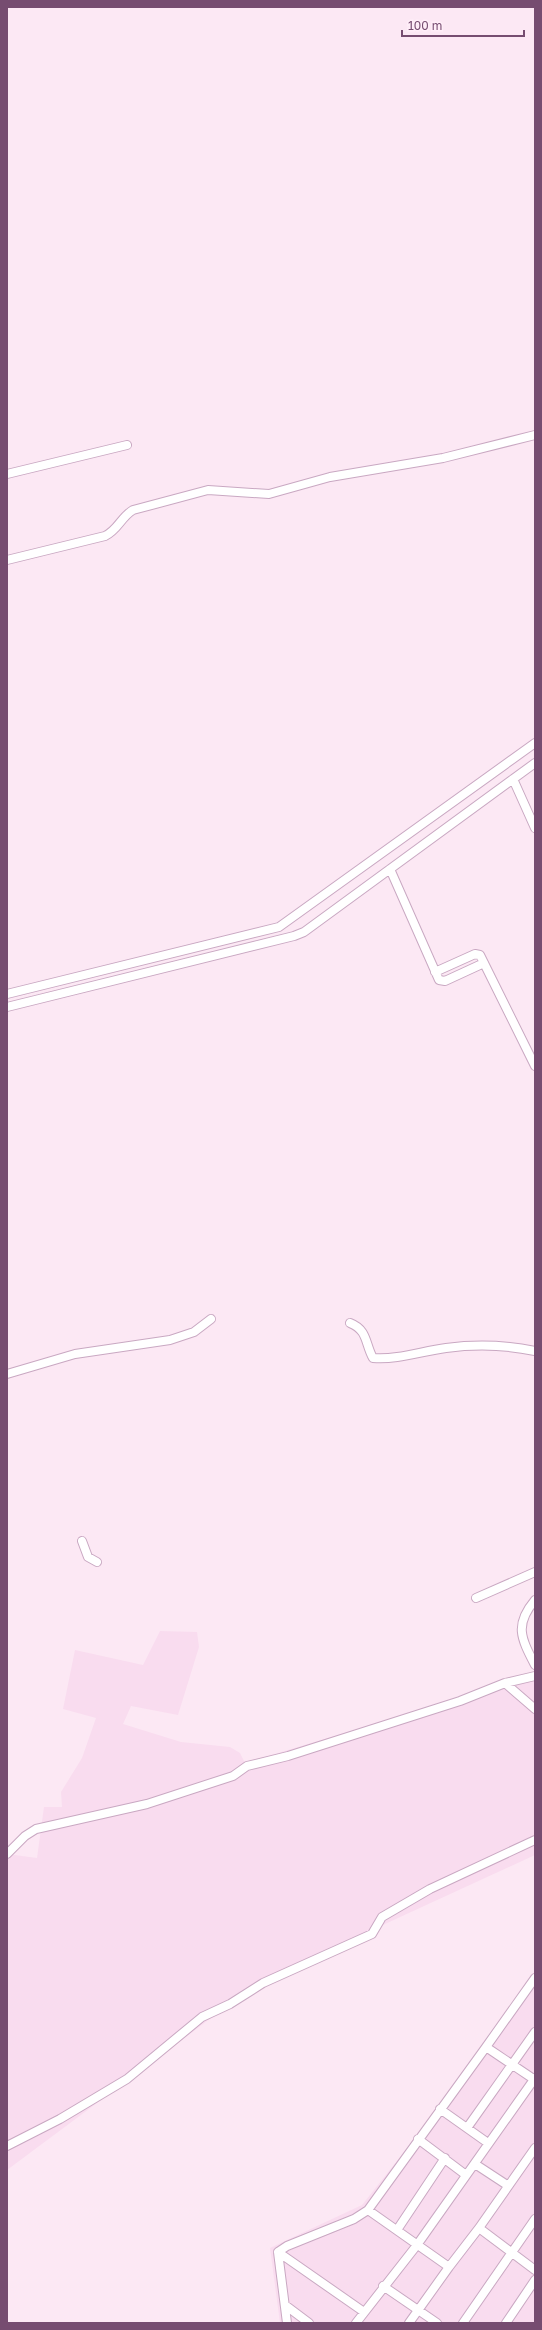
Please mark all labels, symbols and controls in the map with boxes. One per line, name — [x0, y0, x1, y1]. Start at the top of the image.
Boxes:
scale bar — [402, 12, 524, 38]
text: 100 m — [408, 18, 442, 33]

